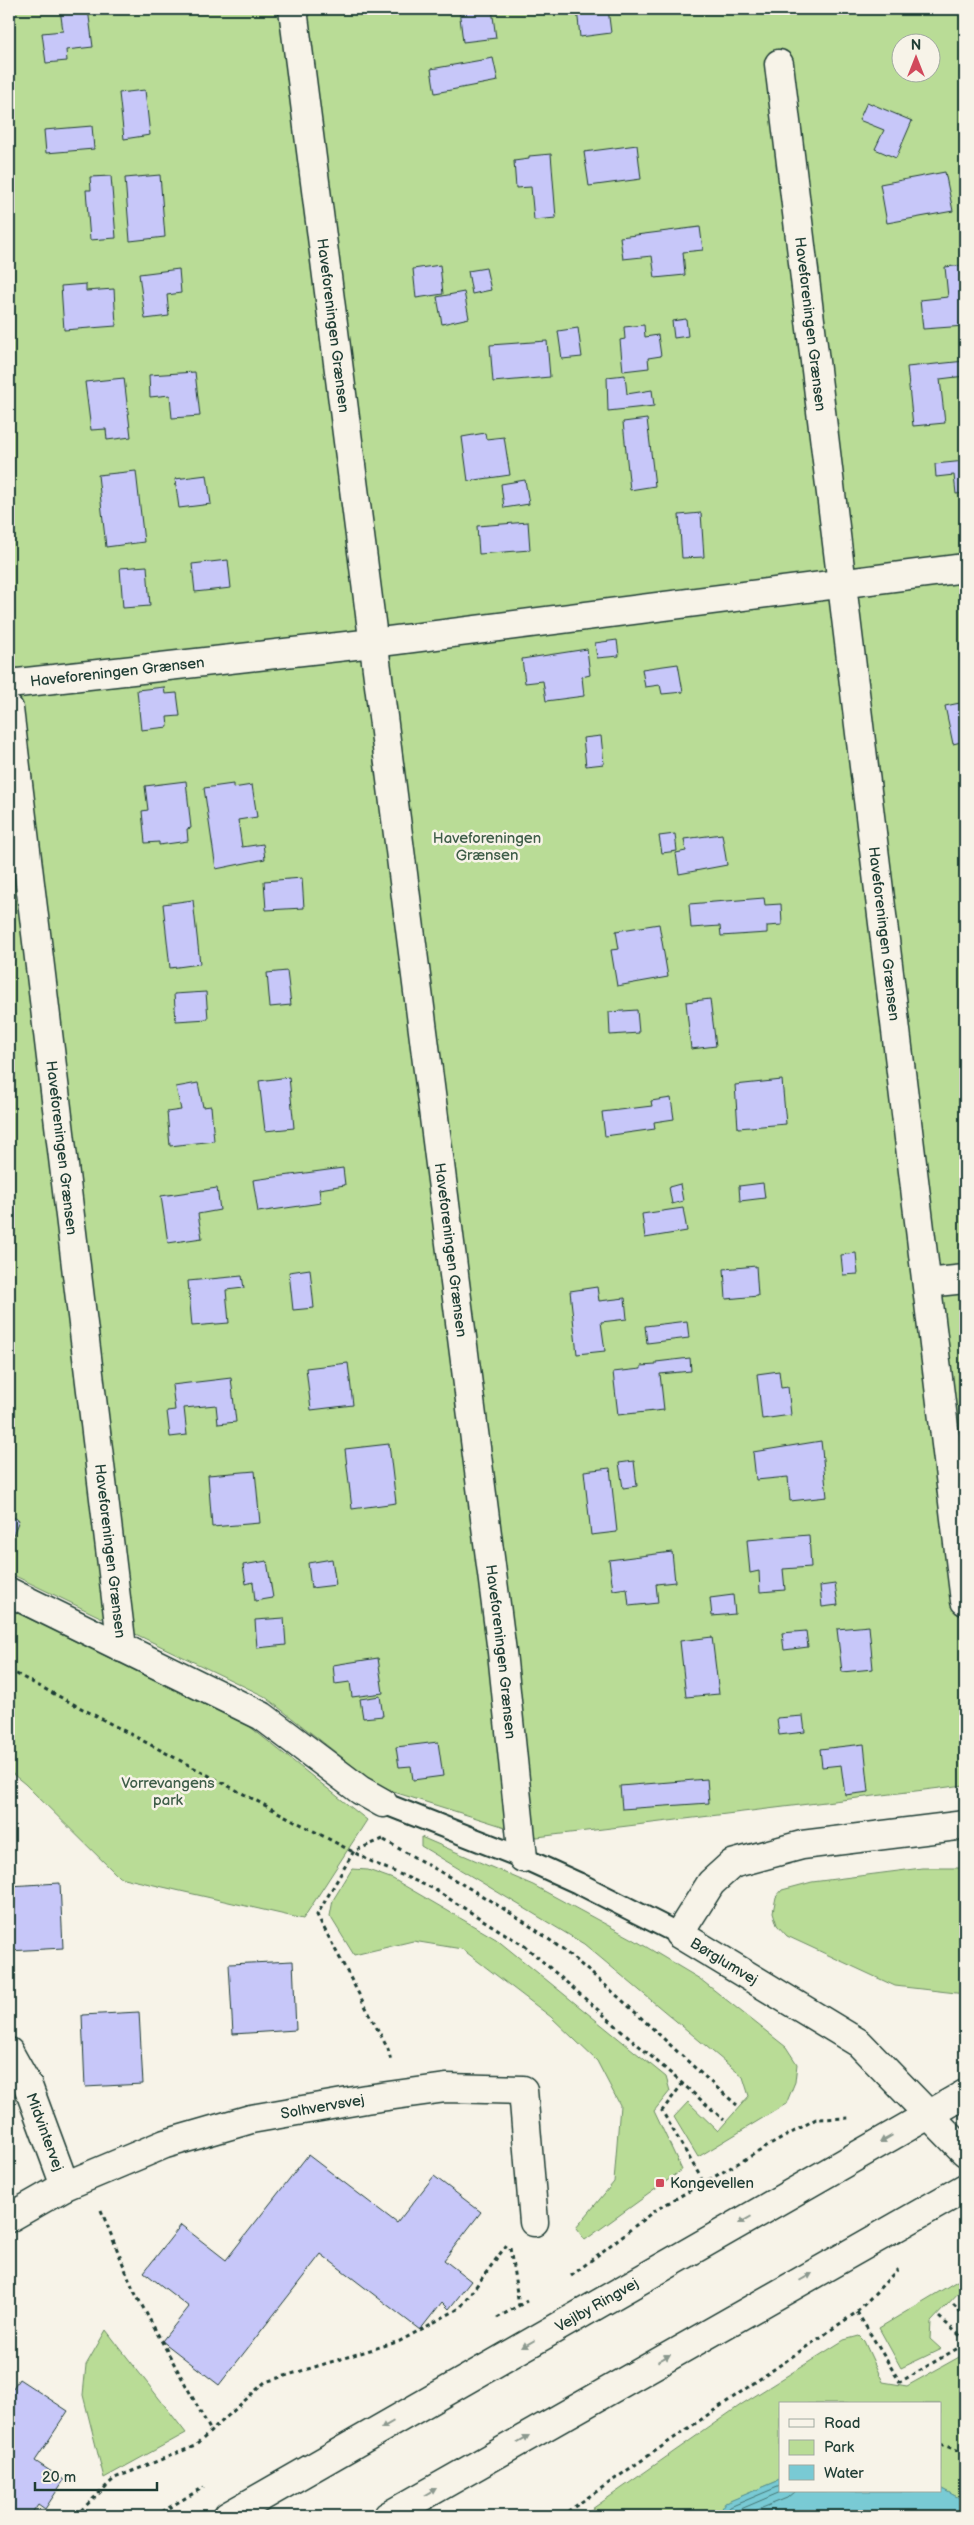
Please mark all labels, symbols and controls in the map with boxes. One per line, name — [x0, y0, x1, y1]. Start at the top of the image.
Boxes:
north arrow — [892, 32, 942, 82]
text: N — [911, 37, 921, 54]
street label: Haveforeningen Grænsen — [790, 236, 830, 412]
street label: Haveforeningen Grænsen — [312, 237, 353, 414]
street label: Haveforeningen Grænsen — [29, 653, 206, 692]
park label: Haveforeningen Grænsen — [433, 829, 541, 865]
street label: Haveforeningen Grænsen — [864, 845, 904, 1022]
street label: Haveforeningen Grænsen — [41, 1060, 81, 1236]
street label: Haveforeningen Grænsen — [430, 1162, 471, 1338]
street label: Haveforeningen Grænsen — [90, 1463, 130, 1639]
street label: Haveforeningen Grænsen — [481, 1564, 520, 1740]
park label: Vorrevangens park — [121, 1774, 215, 1810]
street label: Børglumvej — [686, 1934, 761, 1990]
street label: Midvintervej — [21, 2090, 68, 2174]
street label: Solhvervsvej — [279, 2090, 366, 2124]
one-way arrow — [880, 2135, 893, 2144]
place label: Kongevellen — [670, 2174, 754, 2193]
marker: Kongevellen — [654, 2177, 666, 2189]
one-way arrow — [739, 2215, 752, 2224]
one-way arrow — [799, 2273, 812, 2282]
street label: Vejlby Ringvej — [552, 2274, 642, 2337]
one-way arrow — [522, 2340, 535, 2349]
one-way arrow — [657, 2354, 672, 2362]
legend — [779, 2402, 942, 2492]
text: Road — [824, 2414, 860, 2433]
one-way arrow — [380, 2421, 395, 2429]
one-way arrow — [517, 2434, 530, 2443]
text: Park — [824, 2438, 855, 2457]
scale bar — [35, 2460, 158, 2492]
text: Water — [824, 2464, 864, 2483]
text: 20 m — [42, 2468, 76, 2487]
one-way arrow — [423, 2488, 438, 2496]

